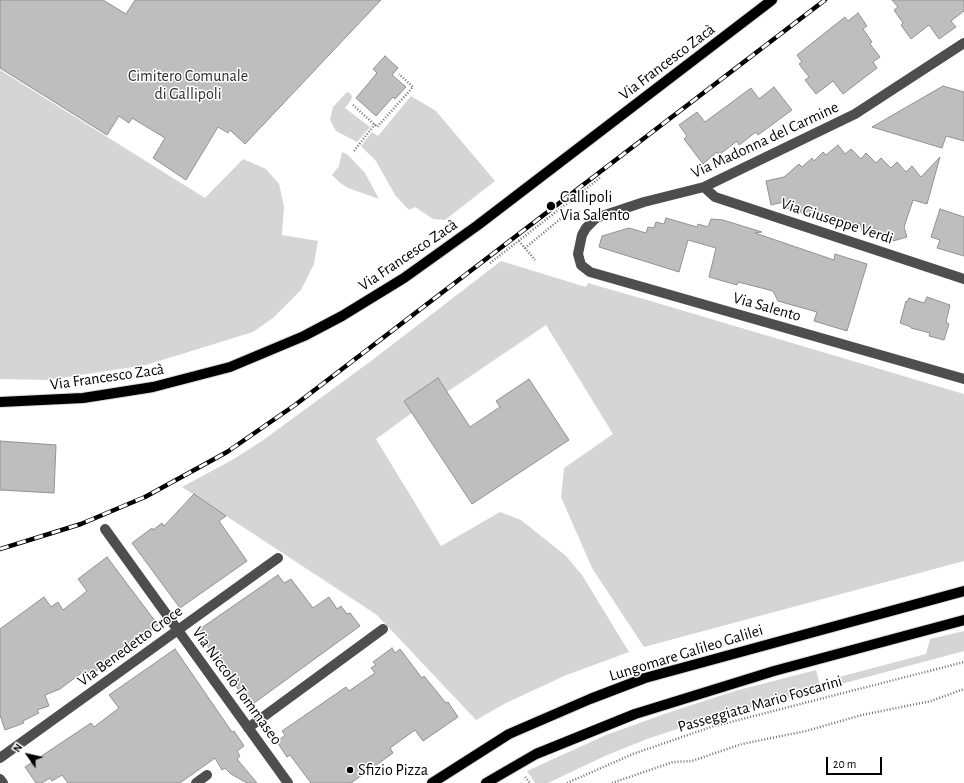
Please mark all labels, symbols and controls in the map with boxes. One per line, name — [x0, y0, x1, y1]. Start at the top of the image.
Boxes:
street label: Via Francesco Zacà — [615, 20, 719, 104]
park label: Cimitero Comunale di Gallipoli — [128, 66, 248, 104]
street label: Via Madonna del Carmine — [688, 97, 842, 183]
place label: Gallipoli Via Salento — [560, 187, 630, 225]
street label: Via Giuseppe Verdi — [778, 194, 896, 248]
marker: Gallipoli Via Salento — [545, 200, 557, 212]
street label: Via Francesco Zacà — [355, 215, 461, 295]
street label: Via Salento — [731, 288, 803, 326]
street label: Via Francesco Zacà — [49, 359, 165, 395]
street label: Via Benedetto Croce — [74, 601, 186, 691]
street label: Lungomare Galileo Galilei — [607, 620, 765, 686]
street label: Via Niccolò Tommaseo — [188, 623, 286, 749]
street label: Passeggiata Mario Foscarini — [676, 671, 844, 737]
north arrow — [8, 735, 48, 775]
text: N — [11, 742, 24, 754]
scale bar — [828, 749, 884, 775]
text: 20 m — [833, 758, 856, 770]
place label: Sfizio Pizza — [358, 760, 428, 780]
marker: Sfizio Pizza — [345, 765, 355, 775]

